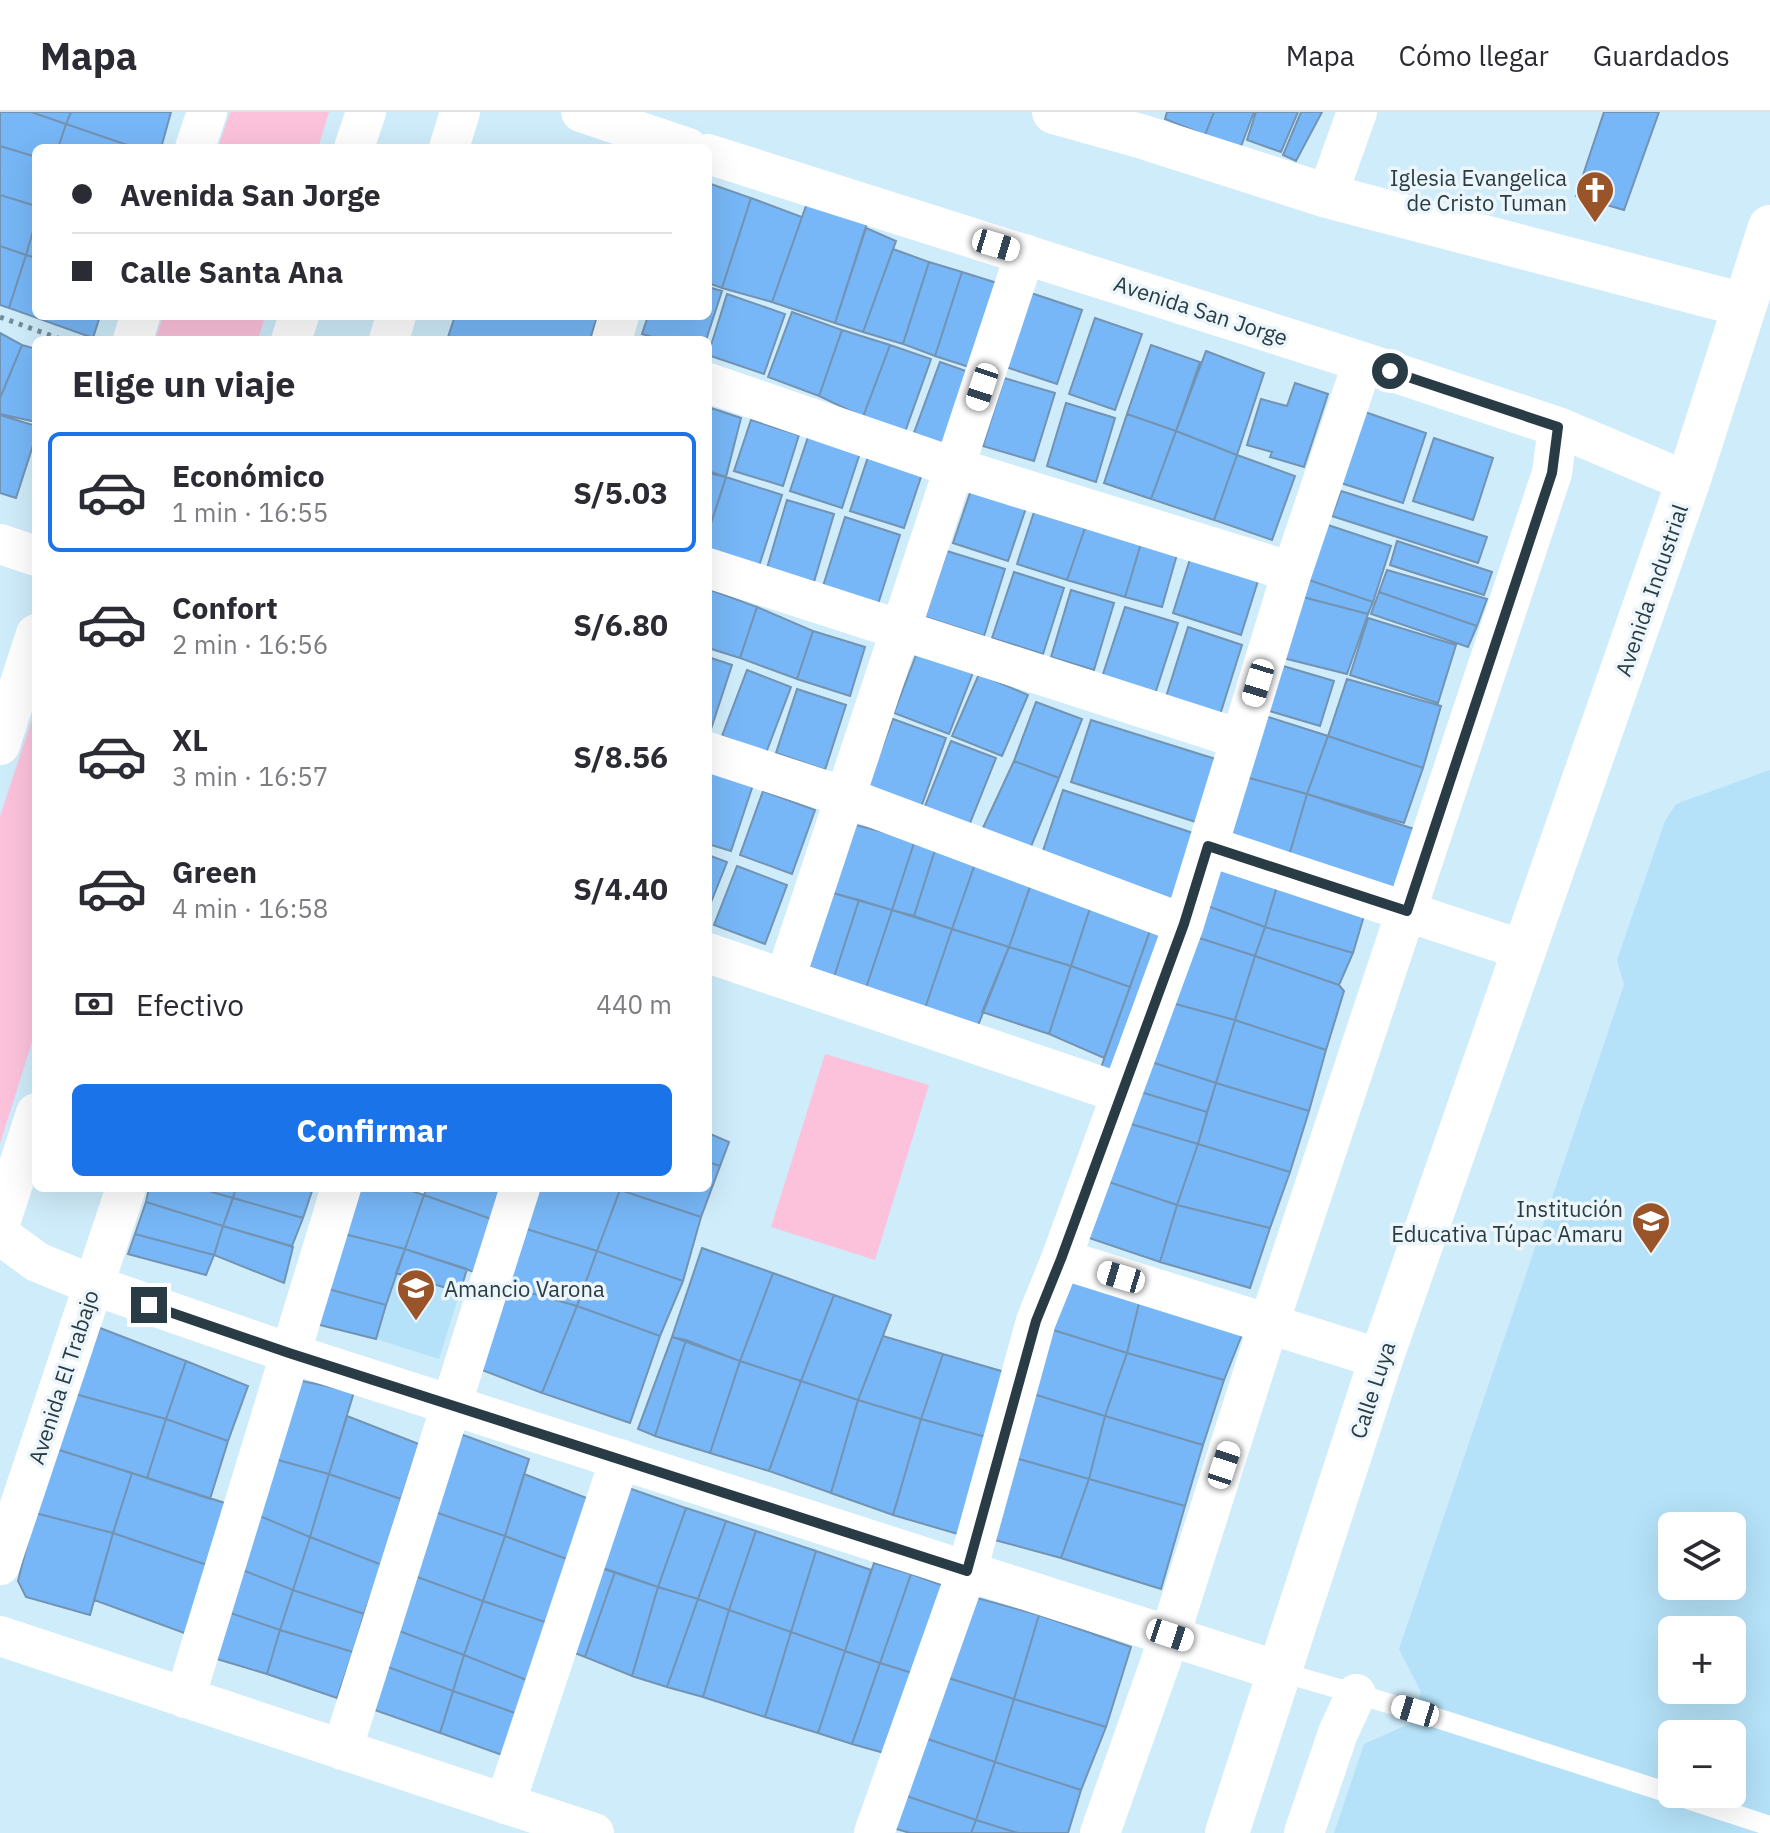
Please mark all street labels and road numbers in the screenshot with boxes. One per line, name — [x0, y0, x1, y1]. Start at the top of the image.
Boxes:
street label: Avenida San Jorge — [1110, 268, 1292, 352]
street label: Avenida Industrial — [1608, 500, 1694, 680]
street label: Avenida El Trabajo — [21, 1286, 105, 1468]
street label: Calle Luya — [1343, 1338, 1401, 1442]

